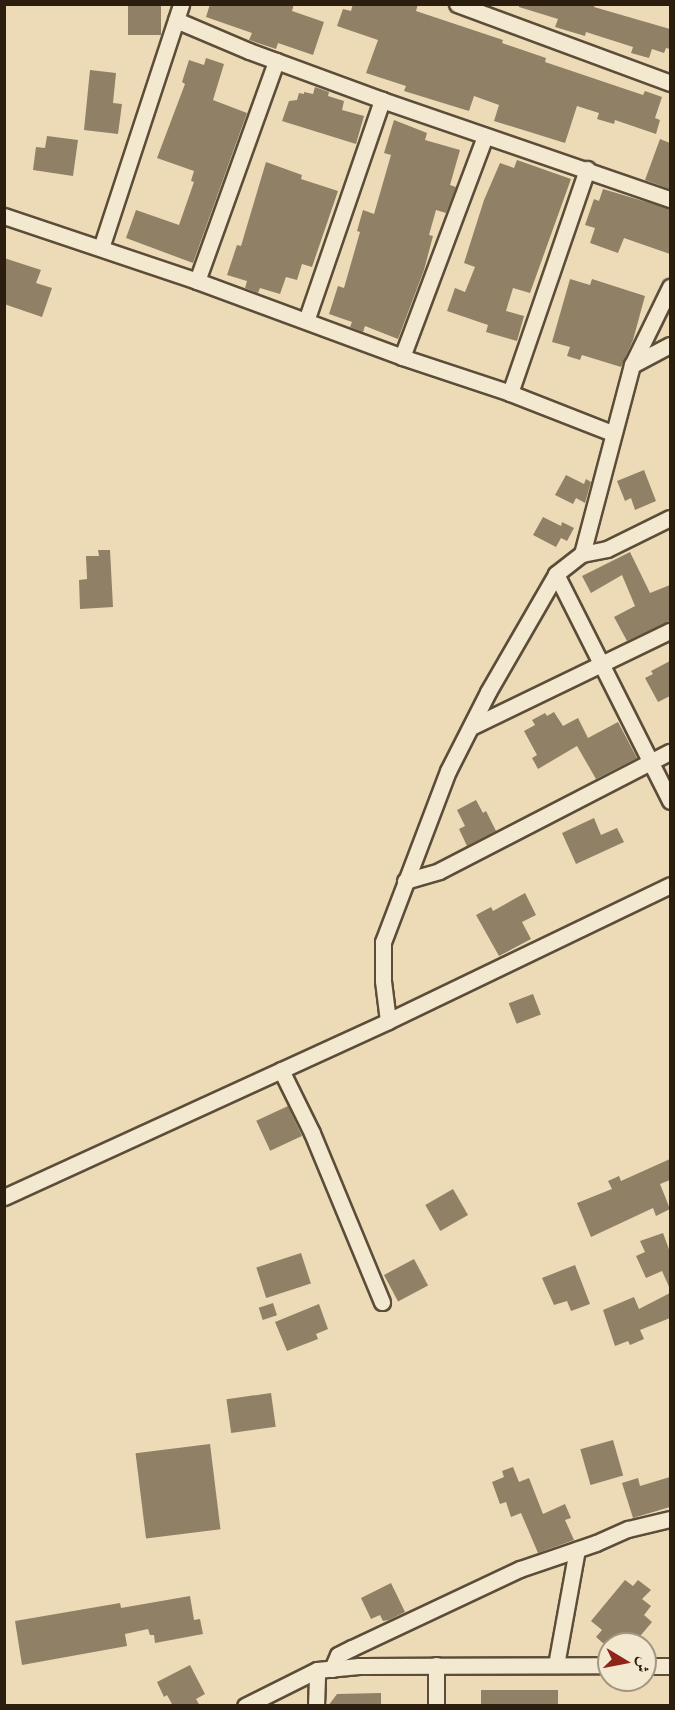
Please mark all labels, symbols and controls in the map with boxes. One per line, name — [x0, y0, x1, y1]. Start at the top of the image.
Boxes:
north arrow — [597, 1632, 657, 1692]
text: ش — [632, 1655, 654, 1674]

